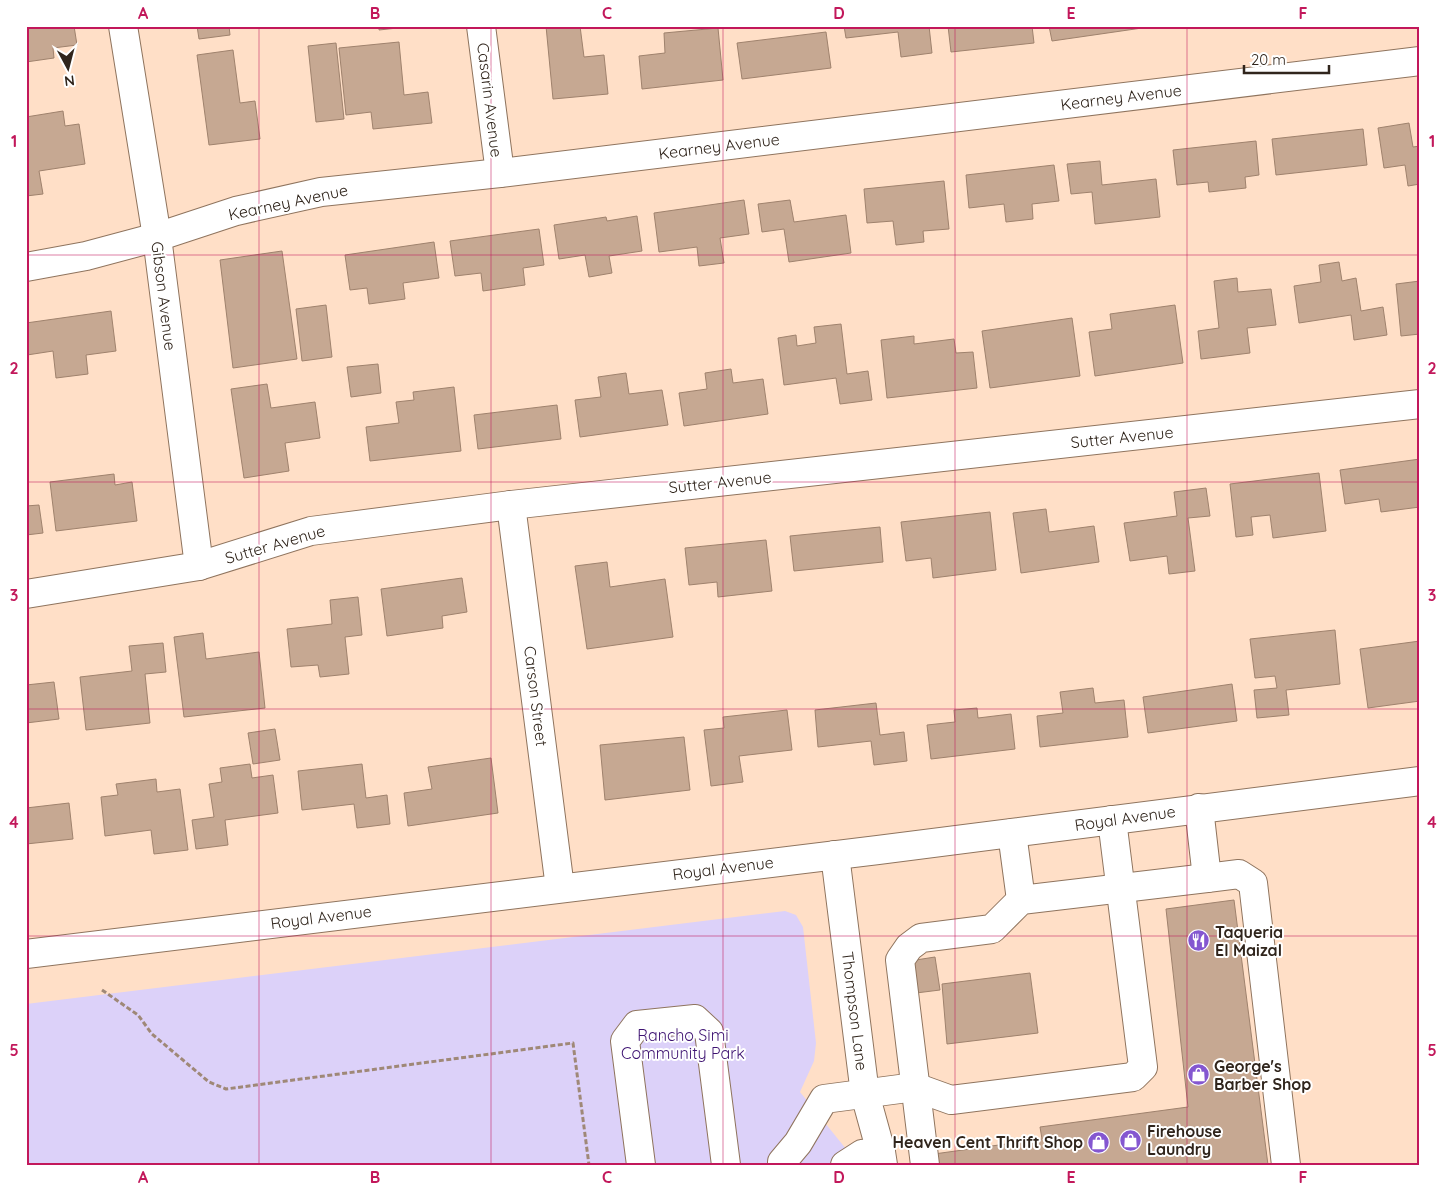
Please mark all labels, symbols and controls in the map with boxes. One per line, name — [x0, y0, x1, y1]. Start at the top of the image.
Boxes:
text: A — [138, 3, 149, 23]
text: B — [370, 3, 380, 23]
text: C — [602, 3, 612, 23]
text: D — [833, 3, 845, 23]
text: E — [1066, 3, 1076, 23]
text: F — [1299, 3, 1308, 23]
north arrow — [42, 42, 92, 92]
street label: Casarin Avenue — [473, 42, 507, 158]
scale bar — [1244, 42, 1328, 74]
text: 20 m — [1251, 50, 1286, 69]
text: N — [63, 71, 76, 90]
street label: Kearney Avenue — [1059, 80, 1183, 114]
street label: Kearney Avenue — [657, 129, 781, 163]
text: 1 — [11, 131, 17, 151]
text: 1 — [1429, 131, 1435, 151]
street label: Kearney Avenue — [226, 180, 350, 224]
street label: Gibson Avenue — [147, 240, 181, 352]
text: 2 — [9, 358, 19, 378]
text: 2 — [1427, 358, 1437, 378]
street label: Sutter Avenue — [1070, 422, 1174, 452]
street label: Sutter Avenue — [668, 467, 772, 497]
street label: Sutter Avenue — [223, 520, 327, 568]
text: 3 — [10, 585, 18, 605]
text: 3 — [1428, 585, 1436, 605]
street label: Carson Street — [520, 645, 552, 747]
street label: Royal Avenue — [1073, 801, 1177, 835]
text: 4 — [9, 812, 19, 832]
text: 4 — [1427, 812, 1437, 832]
street label: Royal Avenue — [671, 852, 775, 884]
street label: Royal Avenue — [269, 901, 373, 933]
place label: Taqueria El Maizal — [1215, 922, 1283, 960]
restaurant icon: Taqueria El Maizal — [1187, 929, 1211, 953]
street label: Thompson Lane — [838, 950, 872, 1072]
park label: Rancho Simi Community Park — [621, 1025, 745, 1063]
text: 5 — [9, 1040, 19, 1060]
text: 5 — [1427, 1040, 1437, 1060]
place label: George's Barber Shop — [1214, 1056, 1311, 1094]
shop icon: George's Barber Shop — [1186, 1063, 1210, 1087]
place label: Firehouse Laundry — [1147, 1121, 1222, 1159]
shop icon: Firehouse Laundry — [1119, 1128, 1143, 1152]
shop icon: Heaven Cent Thrift Shop — [1087, 1130, 1111, 1154]
place label: Heaven Cent Thrift Shop — [893, 1132, 1083, 1152]
text: A — [138, 1167, 149, 1187]
text: B — [370, 1167, 380, 1187]
text: C — [602, 1167, 612, 1187]
text: D — [833, 1167, 845, 1187]
text: E — [1066, 1167, 1076, 1187]
text: F — [1299, 1167, 1308, 1187]

